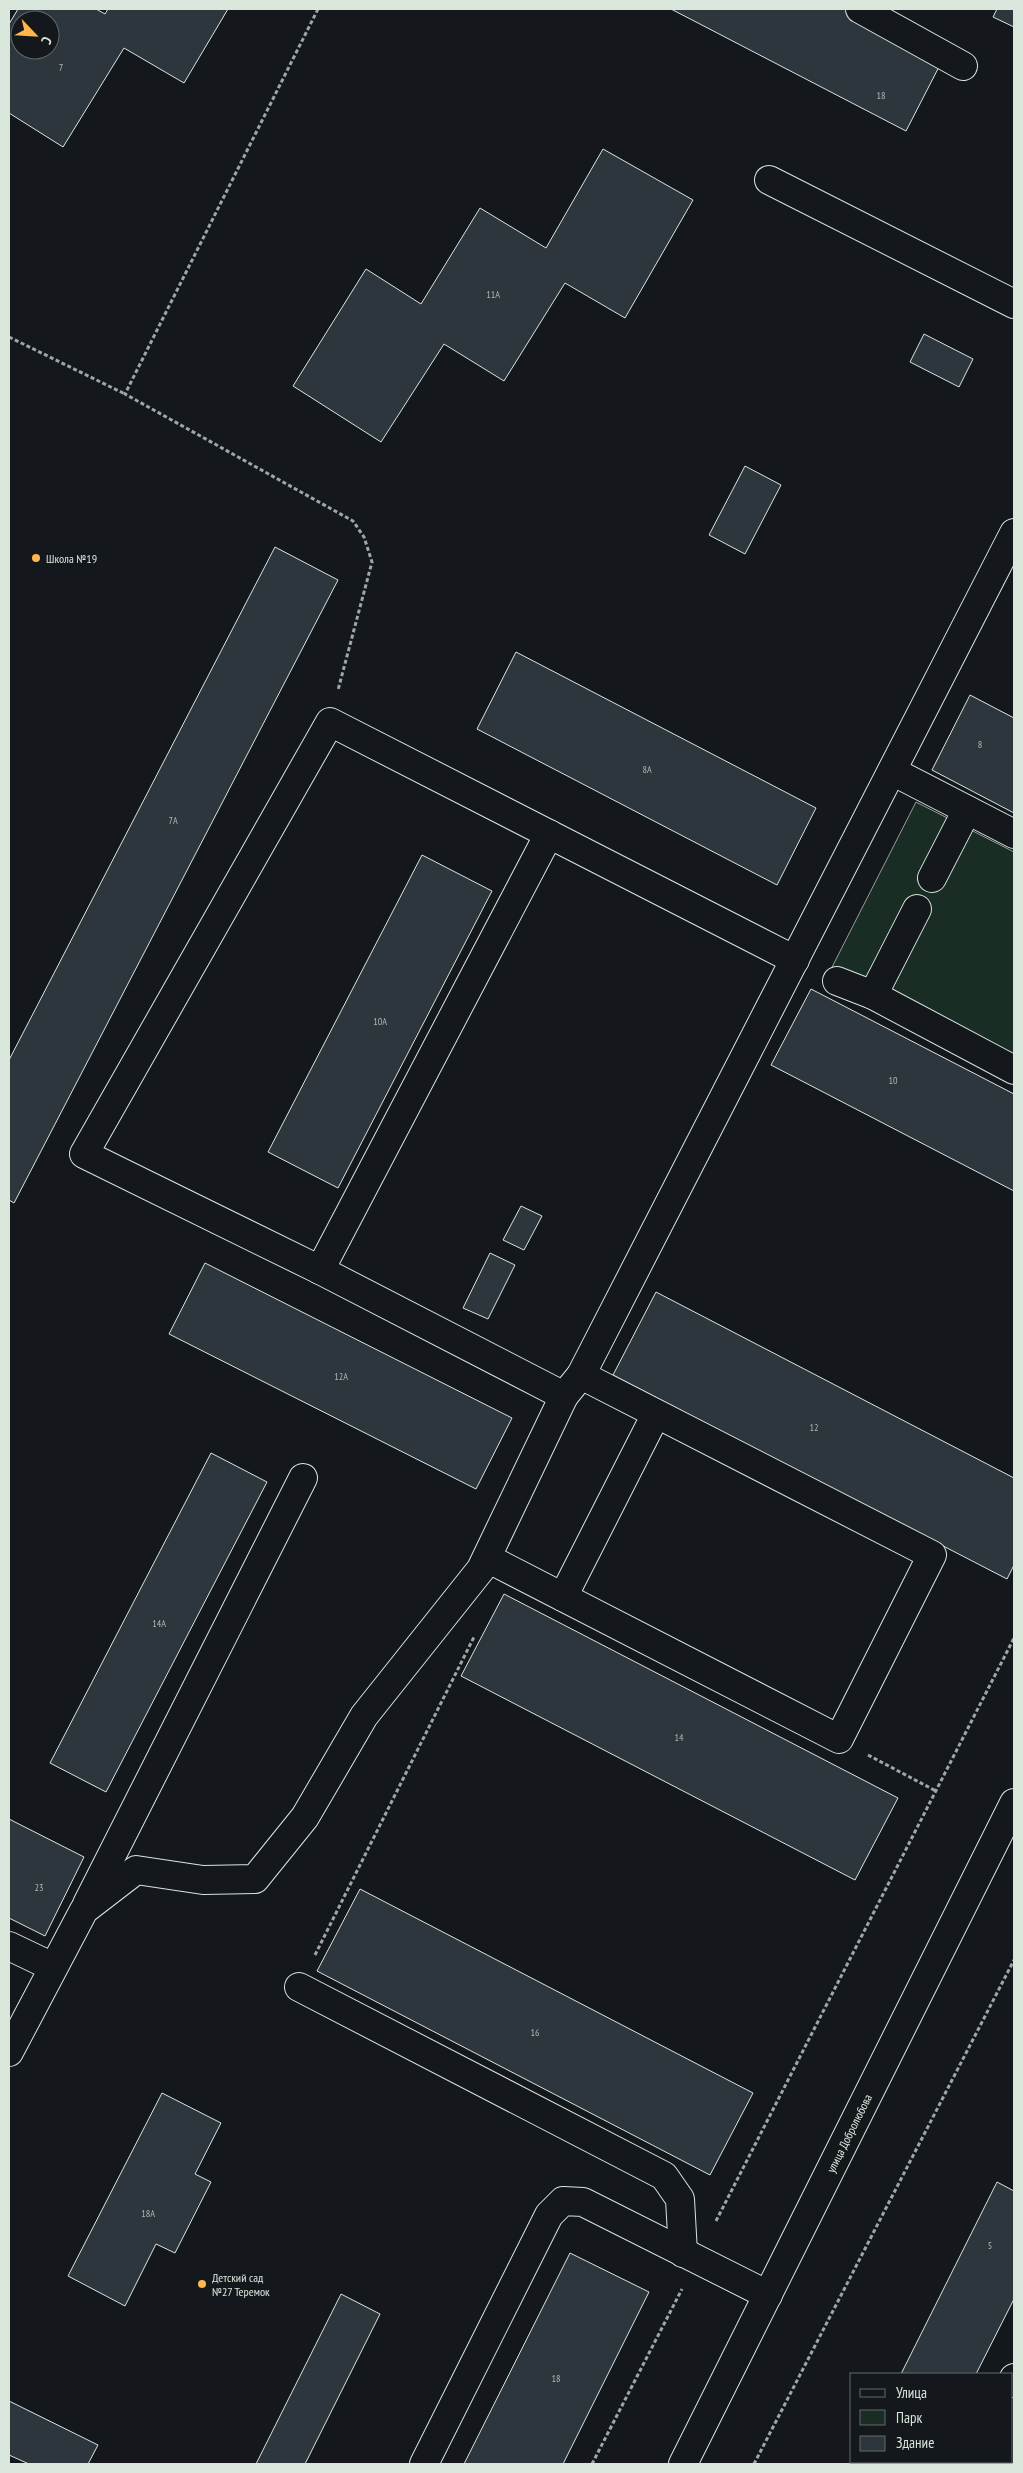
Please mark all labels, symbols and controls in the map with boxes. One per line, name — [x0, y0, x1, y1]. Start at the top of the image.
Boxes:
north arrow — [10, 10, 60, 60]
text: С — [37, 34, 56, 48]
house number: 7 — [59, 61, 63, 74]
house number: 18 — [877, 89, 886, 102]
house number: 11А — [486, 288, 500, 301]
place label: Школа №19 — [46, 551, 97, 566]
marker: Школа №19 — [30, 552, 42, 564]
house number: 8 — [978, 738, 982, 751]
house number: 8А — [642, 763, 652, 776]
house number: 7А — [168, 814, 178, 827]
house number: 10А — [373, 1015, 387, 1028]
house number: 10 — [889, 1074, 898, 1087]
house number: 12А — [334, 1370, 348, 1383]
house number: 12 — [810, 1421, 819, 1434]
house number: 14А — [152, 1617, 166, 1630]
house number: 14 — [675, 1731, 684, 1744]
house number: 23 — [35, 1881, 44, 1894]
house number: 16 — [531, 2026, 540, 2039]
street label: улица Добролюбова — [823, 2091, 875, 2175]
house number: 18А — [141, 2207, 155, 2220]
house number: 5 — [988, 2239, 992, 2252]
place label: Детский сад №27 Теремок — [212, 2270, 270, 2299]
marker: Детский сад №27 Теремок — [196, 2278, 208, 2290]
house number: 18 — [552, 2372, 561, 2385]
legend — [850, 2373, 1013, 2463]
text: Улица — [896, 2383, 927, 2402]
text: Парк — [896, 2408, 922, 2427]
text: Здание — [896, 2433, 934, 2452]

